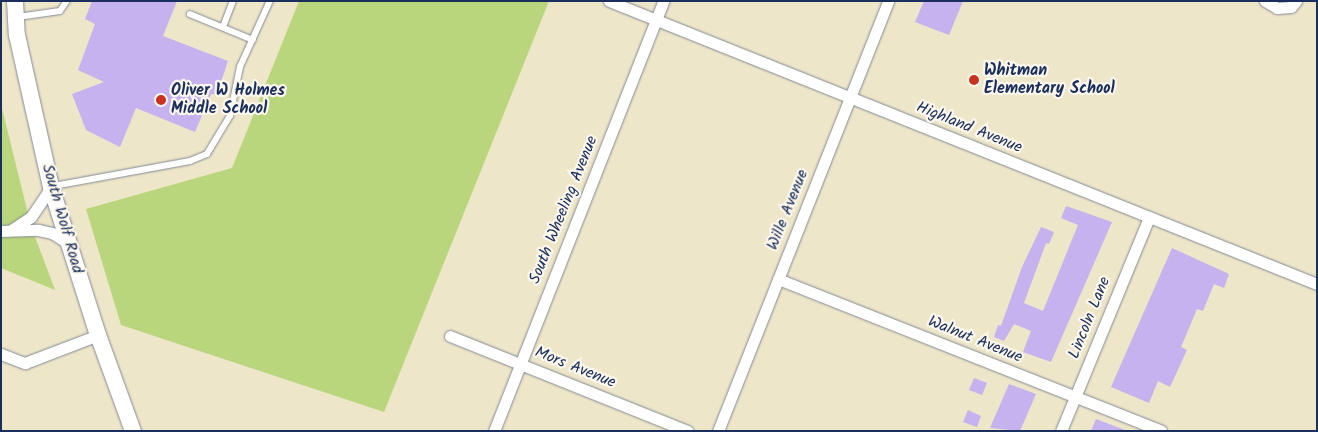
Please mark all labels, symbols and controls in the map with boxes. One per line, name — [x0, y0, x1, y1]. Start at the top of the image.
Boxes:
place label: Whitman Elementary School — [984, 61, 1115, 99]
marker: Whitman Elementary School — [968, 74, 980, 86]
place label: Oliver W Holmes Middle School — [171, 81, 285, 119]
marker: Oliver W Holmes Middle School — [155, 94, 167, 106]
street label: Highland Avenue — [913, 98, 1025, 158]
street label: South Wheeling Avenue — [526, 133, 602, 287]
street label: South Wolf Road — [37, 162, 87, 276]
street label: Wille Avenue — [763, 167, 813, 253]
street label: Lincoln Lane — [1065, 274, 1115, 362]
street label: Walnut Avenue — [925, 312, 1025, 368]
street label: Mors Avenue — [532, 343, 618, 393]

